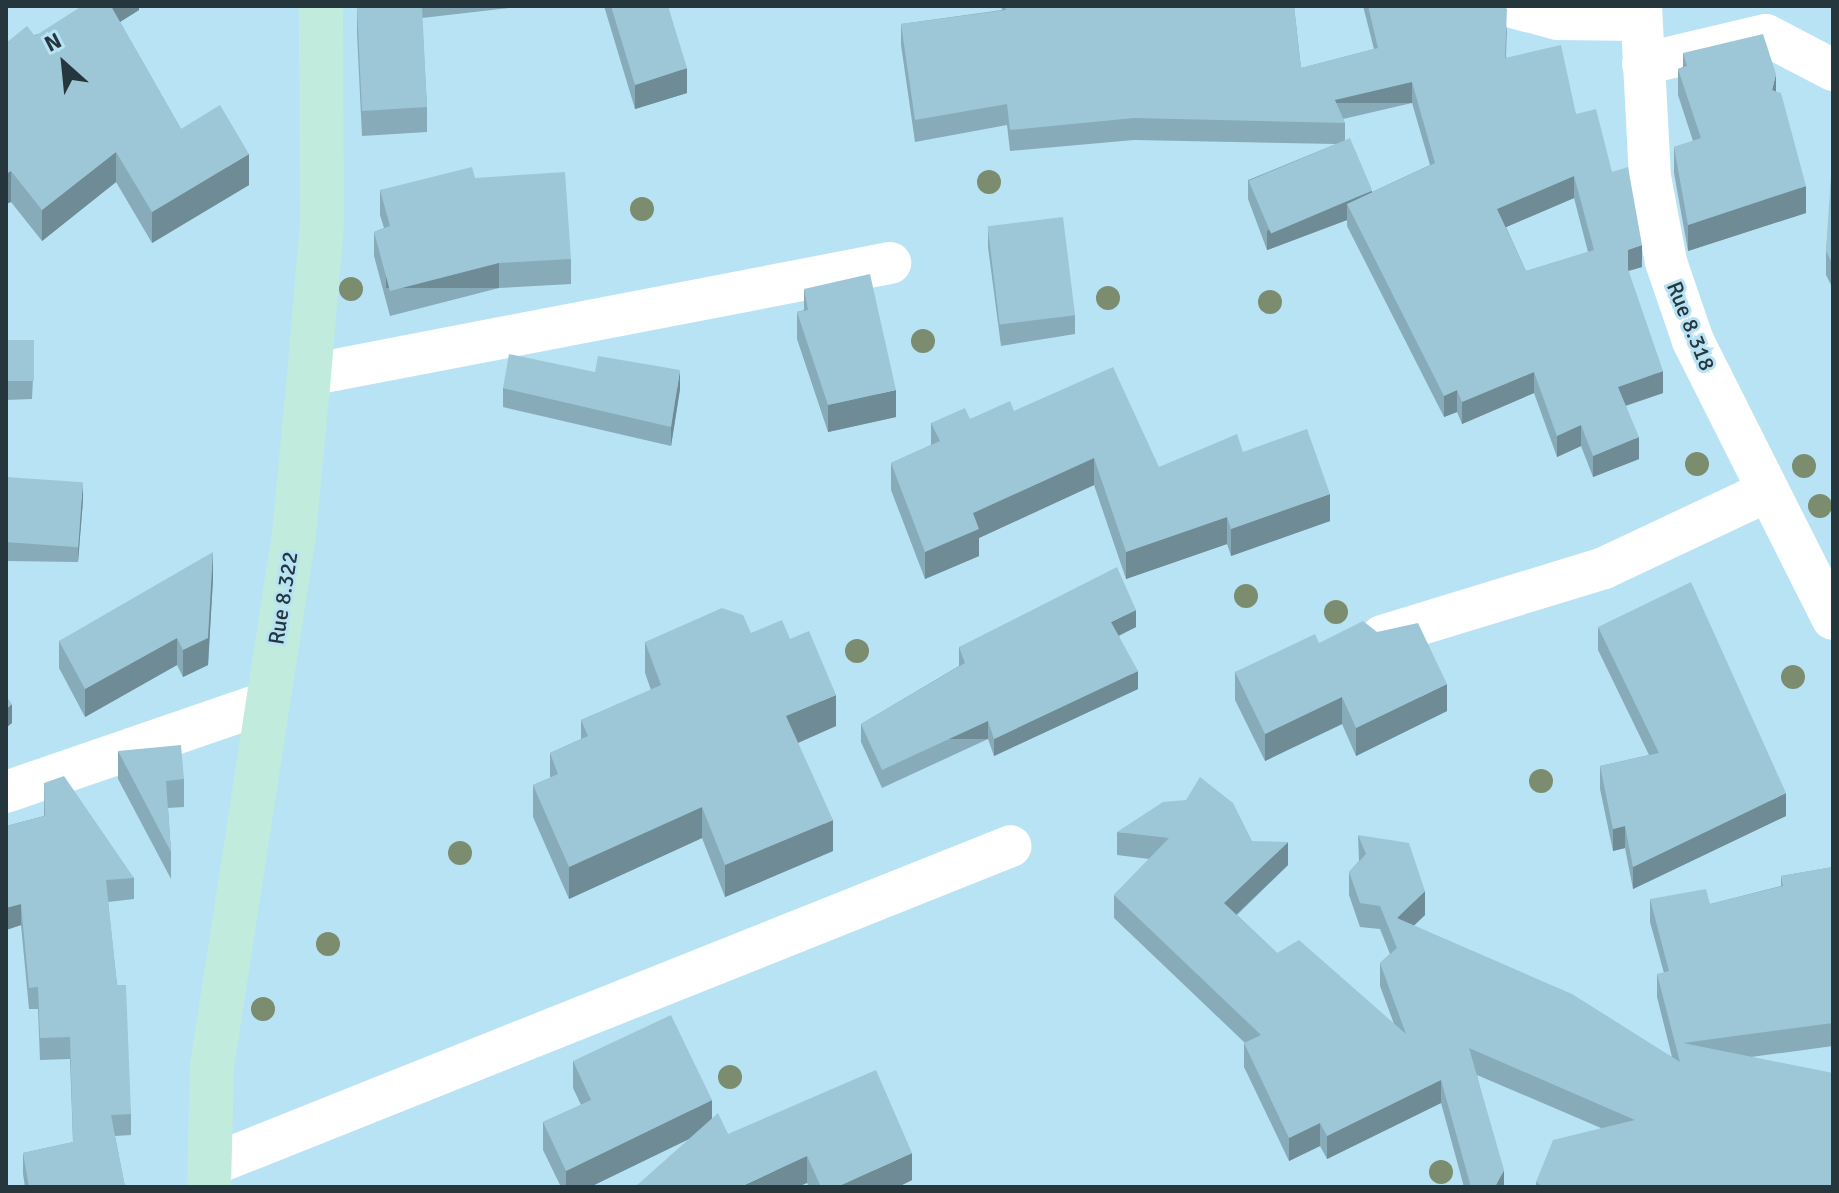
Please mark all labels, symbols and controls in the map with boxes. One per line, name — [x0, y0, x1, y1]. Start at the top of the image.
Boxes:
north arrow — [24, 24, 104, 104]
text: N — [40, 27, 66, 58]
street label: Rue 8.318 — [1661, 278, 1721, 374]
street label: Rue 8.322 — [263, 550, 303, 646]

